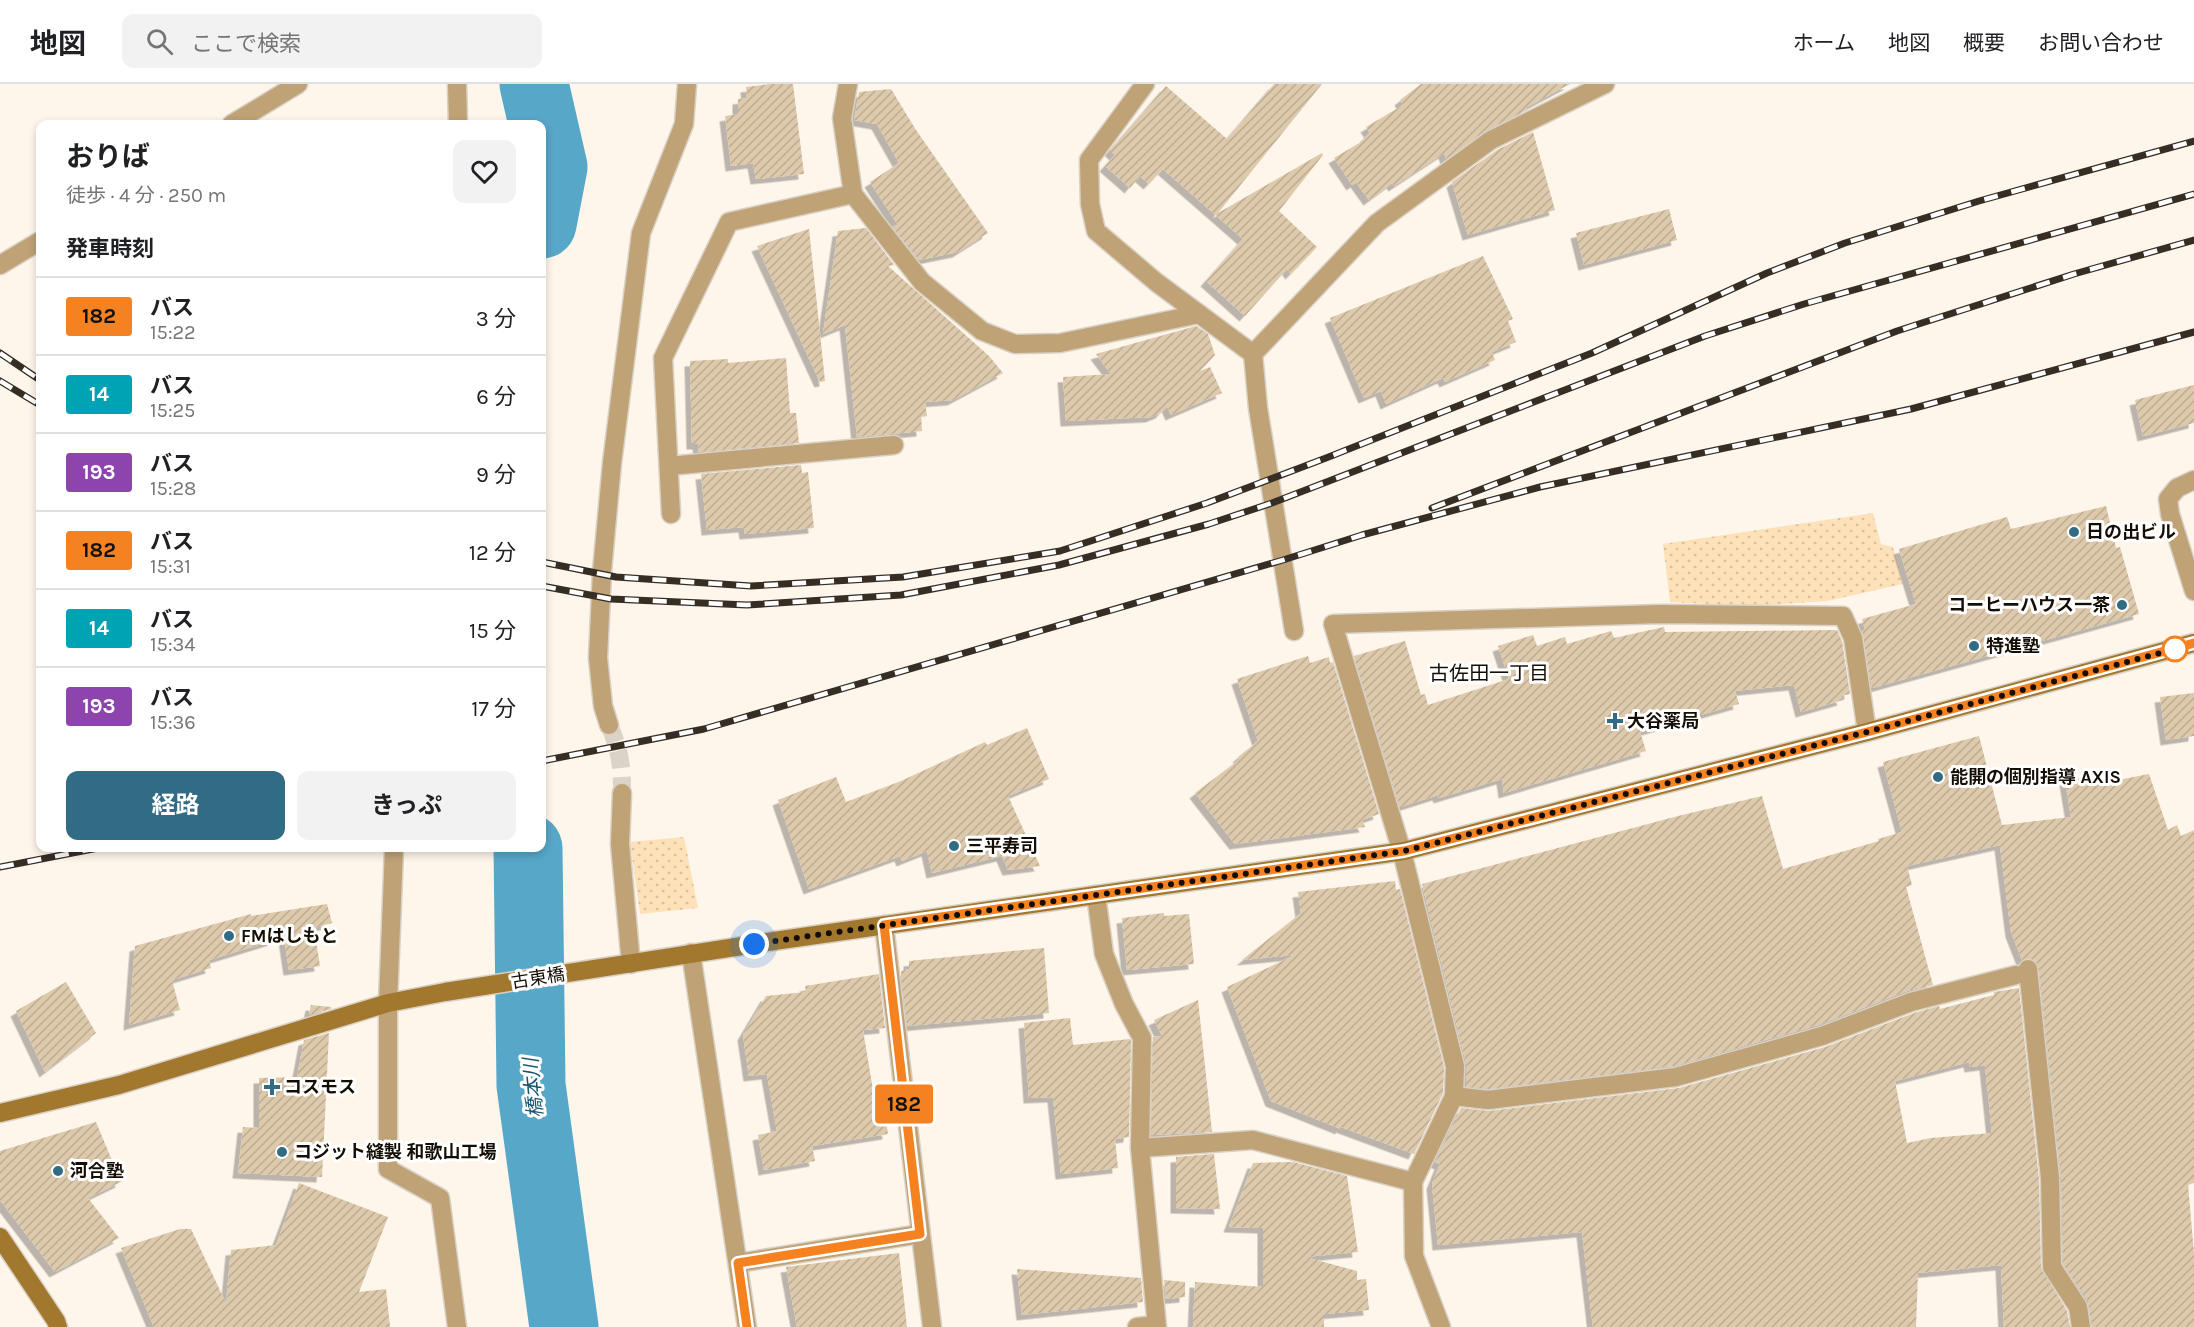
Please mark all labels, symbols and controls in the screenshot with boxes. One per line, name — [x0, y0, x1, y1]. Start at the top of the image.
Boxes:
search box — [122, 14, 542, 68]
icon: search — [143, 25, 176, 58]
text: 地図 — [30, 27, 86, 60]
text: ここで検索 — [191, 31, 301, 57]
text: ホーム — [1793, 31, 1855, 55]
text: 地図 — [1888, 31, 1930, 55]
text: 概要 — [1963, 31, 2005, 55]
text: お問い合わせ — [2038, 31, 2164, 55]
text: おりば — [66, 140, 150, 173]
button: heart — [453, 140, 516, 203]
text: 徒歩 · 4 分 · 250 m — [66, 184, 226, 207]
text: 発車時刻 — [66, 236, 154, 262]
text: バス — [150, 295, 194, 321]
text: 182 — [82, 304, 116, 328]
text: 3 分 — [476, 306, 516, 332]
text: 15:22 — [150, 321, 196, 344]
text: バス — [150, 373, 194, 399]
text: 14 — [89, 382, 109, 406]
text: 6 分 — [476, 384, 516, 410]
text: 15:25 — [150, 399, 195, 422]
text: バス — [150, 451, 194, 477]
text: 193 — [82, 460, 116, 484]
text: 9 分 — [476, 462, 516, 488]
text: 15:28 — [150, 477, 196, 500]
place label: 日の出ビル — [2086, 521, 2176, 543]
marker: 日の出ビル — [2067, 525, 2081, 539]
text: バス — [150, 529, 194, 555]
text: 182 — [82, 538, 116, 562]
text: 12 分 — [469, 540, 516, 566]
text: 15:31 — [150, 555, 191, 578]
place label: コーヒーハウス一茶 — [1948, 594, 2110, 616]
marker: コーヒーハウス一茶 — [2115, 598, 2129, 612]
text: バス — [150, 607, 194, 633]
text: 14 — [89, 616, 109, 640]
text: 15 分 — [469, 618, 516, 644]
text: 15:34 — [150, 633, 196, 656]
place label: 特進塾 — [1986, 635, 2040, 657]
unlabelled marker — [2162, 636, 2188, 662]
marker: 特進塾 — [1967, 639, 1981, 653]
district label: 古佐田一丁目 — [1429, 662, 1549, 685]
text: バス — [150, 685, 194, 711]
text: 193 — [82, 694, 116, 718]
text: 17 分 — [471, 696, 516, 722]
place label: 大谷薬局 — [1627, 710, 1699, 732]
text: 15:36 — [150, 711, 196, 734]
marker: 大谷薬局 — [1608, 714, 1622, 728]
place label: 能開の個別指導 AXIS — [1950, 766, 2121, 788]
marker: 能開の個別指導 AXIS — [1931, 770, 1945, 784]
button: 経路 — [66, 771, 285, 840]
button: きっぷ — [297, 771, 516, 840]
place label: 三平寿司 — [966, 835, 1038, 857]
marker: 三平寿司 — [947, 839, 961, 853]
place label: FMはしもと — [241, 925, 338, 947]
marker: FMはしもと — [222, 929, 236, 943]
your location — [739, 929, 769, 959]
street label: 古東橋 — [510, 963, 566, 993]
water label: 橋本川 — [519, 1055, 548, 1119]
place label: コスモス — [284, 1076, 356, 1098]
marker: コスモス — [265, 1080, 279, 1094]
line badge: 182 — [870, 1084, 938, 1124]
text: 182 — [887, 1092, 921, 1116]
place label: コジット縫製 和歌山工場 — [294, 1141, 497, 1163]
marker: コジット縫製 和歌山工場 — [275, 1145, 289, 1159]
place label: 河合塾 — [70, 1160, 124, 1182]
marker: 河合塾 — [51, 1164, 65, 1178]

